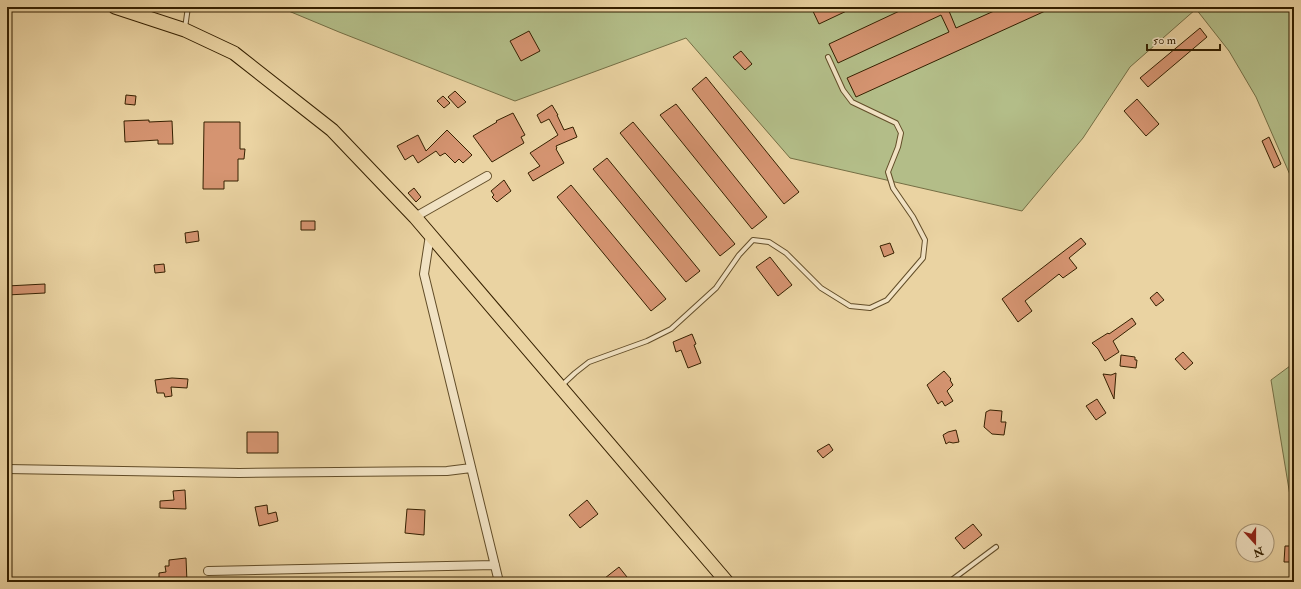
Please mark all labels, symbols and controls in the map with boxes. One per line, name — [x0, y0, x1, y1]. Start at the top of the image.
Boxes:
scale bar — [1147, 26, 1220, 52]
text: 50 m — [1153, 33, 1177, 48]
north arrow — [1235, 523, 1275, 563]
text: N — [1250, 544, 1266, 560]

